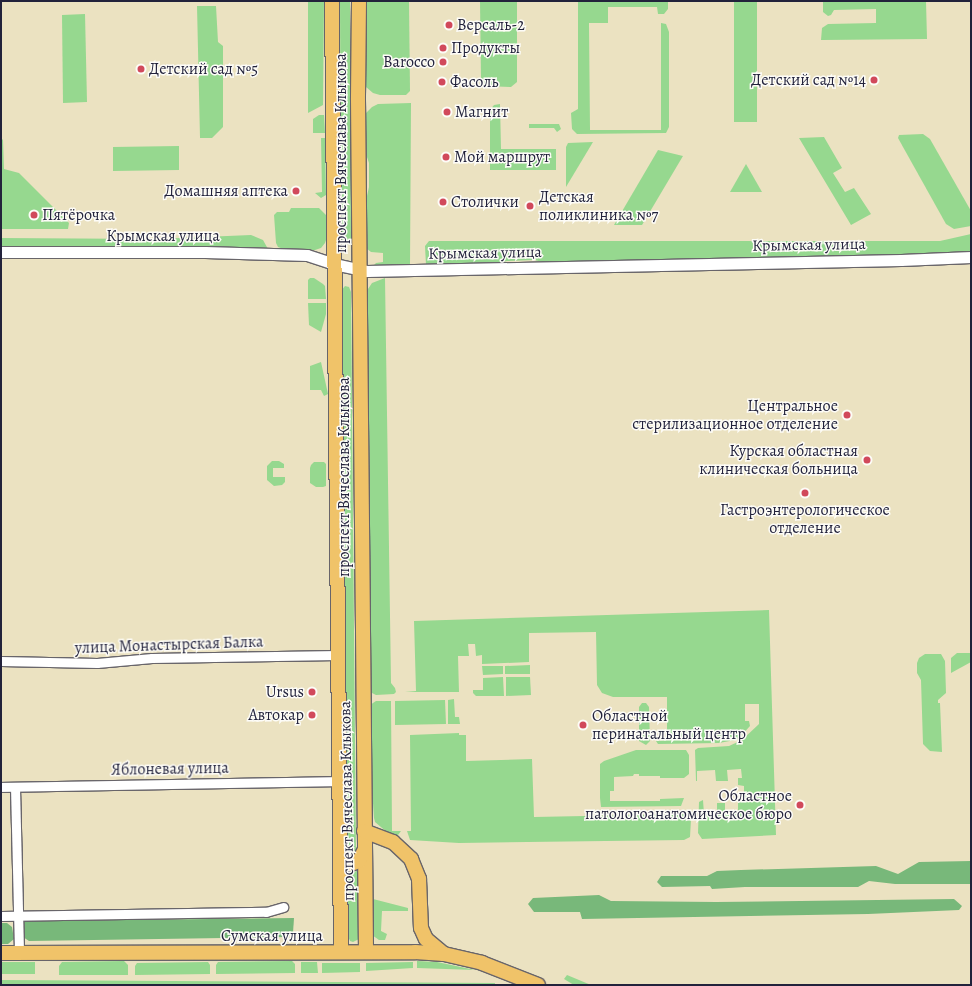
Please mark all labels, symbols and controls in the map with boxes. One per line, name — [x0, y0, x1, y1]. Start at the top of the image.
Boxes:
place label: Версаль-2 — [457, 15, 525, 35]
marker: Версаль-2 — [444, 20, 454, 30]
place label: Продукты — [451, 38, 520, 58]
marker: Продукты — [438, 43, 448, 53]
place label: Barocco — [383, 52, 435, 72]
street label: проспект Вячеслава Клыкова — [331, 53, 351, 253]
marker: Barocco — [438, 57, 448, 67]
place label: Детский сад №5 — [149, 59, 258, 79]
marker: Детский сад №5 — [136, 64, 146, 74]
place label: Детский сад №14 — [751, 70, 866, 90]
place label: Фасоль — [450, 72, 498, 92]
marker: Детский сад №14 — [869, 75, 879, 85]
marker: Фасоль — [437, 77, 447, 87]
place label: Магнит — [455, 102, 508, 122]
marker: Магнит — [442, 107, 452, 117]
place label: Мой маршрут — [454, 147, 550, 167]
marker: Мой маршрут — [441, 152, 451, 162]
place label: Домашняя аптека — [164, 181, 288, 201]
marker: Домашняя аптека — [291, 186, 301, 196]
place label: Детская поликлиника №7 — [539, 187, 658, 225]
place label: Столички — [451, 192, 519, 212]
marker: Столички — [438, 197, 448, 207]
marker: Детская поликлиника №7 — [524, 200, 536, 212]
place label: Пятёрочка — [42, 205, 115, 225]
marker: Пятёрочка — [29, 210, 39, 220]
street label: Крымская улица — [106, 226, 220, 246]
street label: Крымская улица — [752, 234, 866, 256]
street label: Крымская улица — [428, 242, 542, 264]
street label: проспект Вячеслава Клыкова — [334, 377, 354, 577]
place label: Центральное стерилизационное отделение — [632, 396, 838, 434]
marker: Центральное стерилизационное отделение — [841, 409, 853, 421]
place label: Курская областная клиническая больница — [699, 441, 858, 479]
marker: Курская областная клиническая больница — [861, 454, 873, 466]
marker: Гастроэнтерологическое отделение — [799, 487, 811, 499]
place label: Гастроэнтерологическое отделение — [720, 500, 890, 538]
street label: улица Монастырская Балка — [74, 632, 264, 658]
place label: Ursus — [266, 682, 304, 702]
marker: Ursus — [307, 687, 317, 697]
street label: проспект Вячеслава Клыкова — [336, 701, 358, 901]
place label: Автокар — [248, 705, 304, 725]
place label: Областной перинатальный центр — [592, 706, 746, 744]
marker: Автокар — [307, 710, 317, 720]
marker: Областной перинатальный центр — [577, 719, 589, 731]
street label: Яблоневая улица — [111, 758, 229, 780]
place label: Областное патологоанатомическое бюро — [585, 786, 792, 824]
marker: Областное патологоанатомическое бюро — [795, 800, 805, 810]
street label: Сумская улица — [221, 926, 323, 946]

